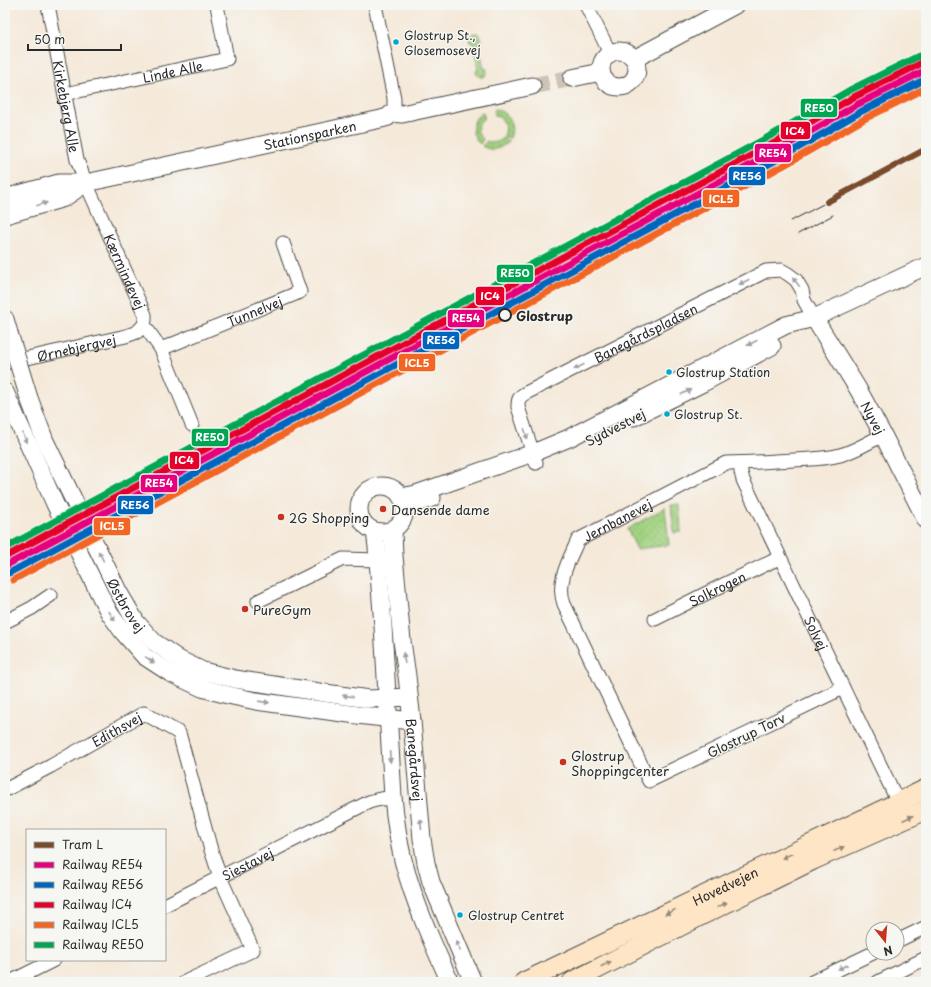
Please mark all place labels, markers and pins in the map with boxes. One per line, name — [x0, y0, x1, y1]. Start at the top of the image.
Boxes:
place label: Glostrup St., Glosemosevej — [404, 26, 481, 59]
marker: Glostrup St., Glosemosevej — [391, 37, 401, 47]
place label: Glostrup — [516, 306, 573, 325]
marker: Glostrup — [498, 308, 512, 322]
place label: Glostrup Station — [676, 363, 770, 381]
marker: Glostrup Station — [664, 367, 674, 377]
place label: Glostrup St. — [674, 405, 743, 423]
marker: Glostrup St. — [662, 409, 672, 419]
place label: Dansende dame — [391, 500, 490, 519]
marker: Dansende dame — [378, 504, 388, 514]
place label: 2G Shopping — [289, 508, 369, 527]
marker: 2G Shopping — [276, 512, 286, 522]
place label: PureGym — [253, 600, 311, 619]
marker: PureGym — [240, 604, 250, 614]
place label: Glostrup Shoppingcenter — [571, 746, 670, 780]
marker: Glostrup Shoppingcenter — [558, 757, 568, 767]
place label: Glostrup Centret — [468, 906, 564, 924]
marker: Glostrup Centret — [455, 910, 465, 920]

